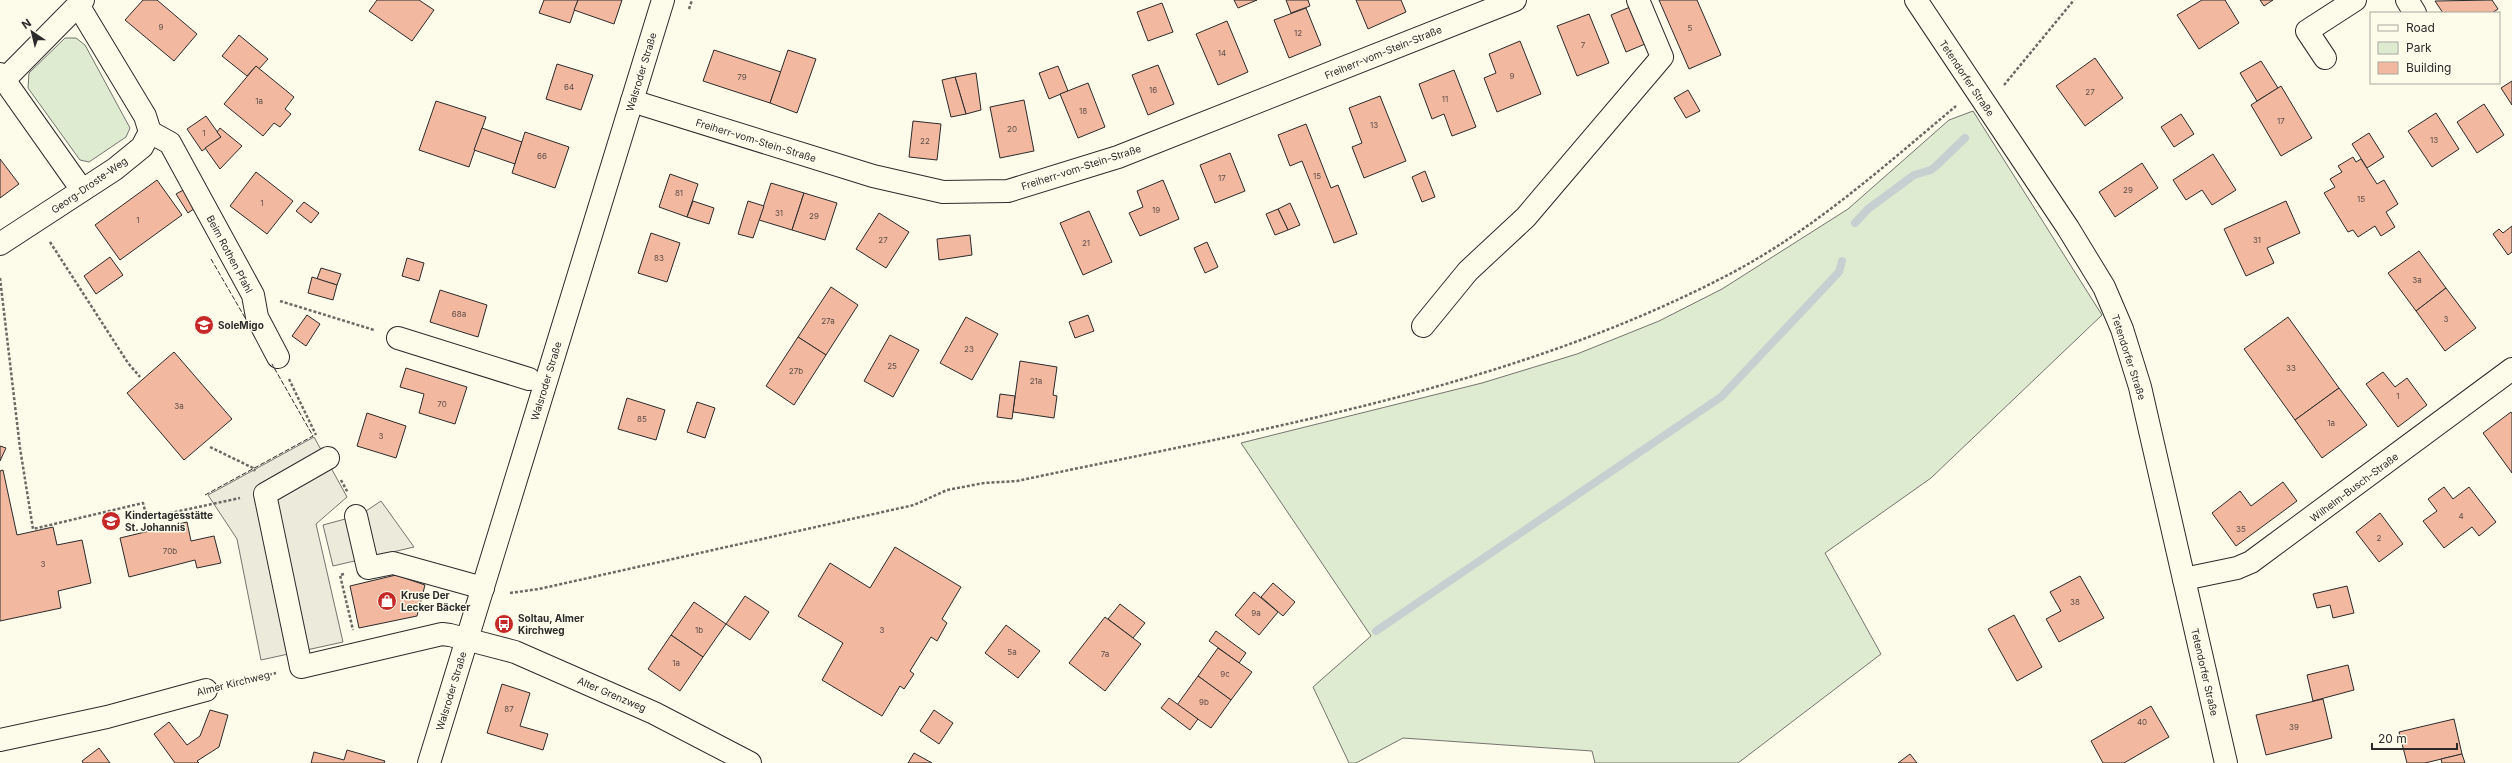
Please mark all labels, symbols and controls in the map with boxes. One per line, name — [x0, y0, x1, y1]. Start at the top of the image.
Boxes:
north arrow — [12, 12, 52, 52]
legend — [2370, 12, 2500, 84]
text: N — [19, 16, 34, 32]
text: Road — [2406, 20, 2435, 35]
house number: 9 — [159, 22, 164, 32]
street label: Freiherr-vom-Stein-Straße — [1323, 23, 1443, 81]
house number: 5 — [1688, 23, 1693, 33]
house number: 12 — [1294, 28, 1302, 38]
street label: Walsroder Straße — [623, 31, 659, 113]
street label: Tetendorfer Straße — [1937, 38, 1997, 119]
house number: 7 — [1581, 40, 1586, 50]
text: Park — [2406, 40, 2432, 55]
house number: 14 — [1218, 48, 1226, 58]
text: Building — [2406, 60, 2451, 75]
house number: 9 — [1510, 71, 1515, 81]
house number: 79 — [737, 72, 747, 82]
house number: 64 — [564, 82, 574, 92]
house number: 16 — [1149, 85, 1157, 95]
house number: 27 — [2085, 87, 2095, 97]
house number: 11 — [1442, 94, 1448, 104]
house number: 1a — [255, 96, 263, 106]
house number: 18 — [1079, 106, 1087, 116]
street label: Freiherr-vom-Stein-Straße — [694, 116, 818, 164]
house number: 17 — [2277, 116, 2285, 126]
house number: 13 — [1370, 120, 1378, 130]
house number: 20 — [1007, 124, 1017, 134]
house number: 1 — [202, 128, 206, 138]
house number: 13 — [2430, 135, 2438, 145]
house number: 22 — [920, 136, 930, 146]
street label: Freiherr-vom-Stein-Straße — [1020, 142, 1143, 192]
house number: 66 — [537, 151, 547, 161]
street label: Georg-Droste-Weg — [49, 154, 129, 216]
house number: 15 — [1313, 171, 1321, 181]
house number: 17 — [1218, 173, 1226, 183]
house number: 29 — [2123, 185, 2133, 195]
house number: 81 — [675, 188, 683, 198]
house number: 15 — [2357, 194, 2365, 204]
house number: 1 — [260, 198, 264, 208]
house number: 19 — [1152, 205, 1160, 215]
house number: 31 — [775, 208, 783, 218]
house number: 29 — [809, 211, 819, 221]
street label: Beim Rothen Pfahl — [204, 213, 256, 295]
house number: 1 — [136, 215, 140, 225]
house number: 27 — [878, 235, 888, 245]
house number: 31 — [2253, 235, 2261, 245]
house number: 21 — [1082, 238, 1090, 248]
house number: 83 — [654, 253, 664, 263]
house number: 3a — [2412, 275, 2422, 285]
house number: 68a — [452, 309, 466, 319]
street label: Tetendorfer Straße — [2109, 313, 2149, 401]
school or university icon: SoleMigo — [193, 314, 215, 336]
house number: 3 — [2444, 314, 2449, 324]
house number: 27a — [821, 316, 835, 326]
place label: SoleMigo — [218, 319, 264, 332]
street label: Walsroder Straße — [528, 340, 564, 422]
house number: 23 — [964, 344, 974, 354]
house number: 25 — [887, 361, 897, 371]
house number: 33 — [2286, 363, 2296, 373]
house number: 27b — [789, 366, 803, 376]
house number: 21a — [1030, 376, 1042, 386]
house number: 1 — [2396, 391, 2400, 401]
house number: 70 — [437, 399, 447, 409]
house number: 3a — [174, 401, 184, 411]
house number: 85 — [637, 414, 647, 424]
house number: 1a — [2327, 418, 2335, 428]
house number: 3 — [379, 431, 384, 441]
street label: Wilhelm-Busch-Straße — [2308, 450, 2401, 524]
place label: Kindertagesstätte St. Johannis — [125, 509, 213, 533]
school or university icon: Kindertagesstätte St. Johannis — [100, 510, 122, 532]
house number: 4 — [2458, 511, 2464, 521]
house number: 35 — [2236, 524, 2246, 534]
house number: 2 — [2377, 533, 2382, 543]
house number: 70b — [163, 546, 177, 556]
house number: 3 — [41, 559, 46, 569]
place label: Kruse Der Lecker Bäcker — [401, 589, 470, 613]
shop icon: Kruse Der Lecker Bäcker — [376, 590, 398, 612]
house number: 38 — [2070, 597, 2080, 607]
house number: 9a — [1251, 608, 1261, 618]
place label: Soltau, Almer Kirchweg — [518, 612, 584, 637]
bus stop icon: Soltau, Almer Kirchweg — [493, 613, 515, 635]
house number: 1b — [695, 625, 703, 635]
house number: 3 — [880, 625, 885, 635]
street label: Tetendorfer Straße — [2189, 627, 2221, 717]
house number: 5a — [1007, 647, 1017, 657]
house number: 7a — [1101, 649, 1109, 659]
street label: Walsroder Straße — [433, 650, 469, 732]
house number: 1a — [672, 658, 680, 668]
street label: Almer Kirchweg — [195, 668, 271, 698]
house number: 9c — [1220, 669, 1230, 679]
street label: Alter Grenzweg — [576, 674, 648, 714]
house number: 9b — [1199, 697, 1209, 707]
house number: 87 — [504, 704, 514, 714]
house number: 40 — [2137, 717, 2147, 727]
house number: 39 — [2289, 722, 2299, 732]
scale bar — [2372, 725, 2457, 751]
text: 20 m — [2378, 731, 2407, 746]

